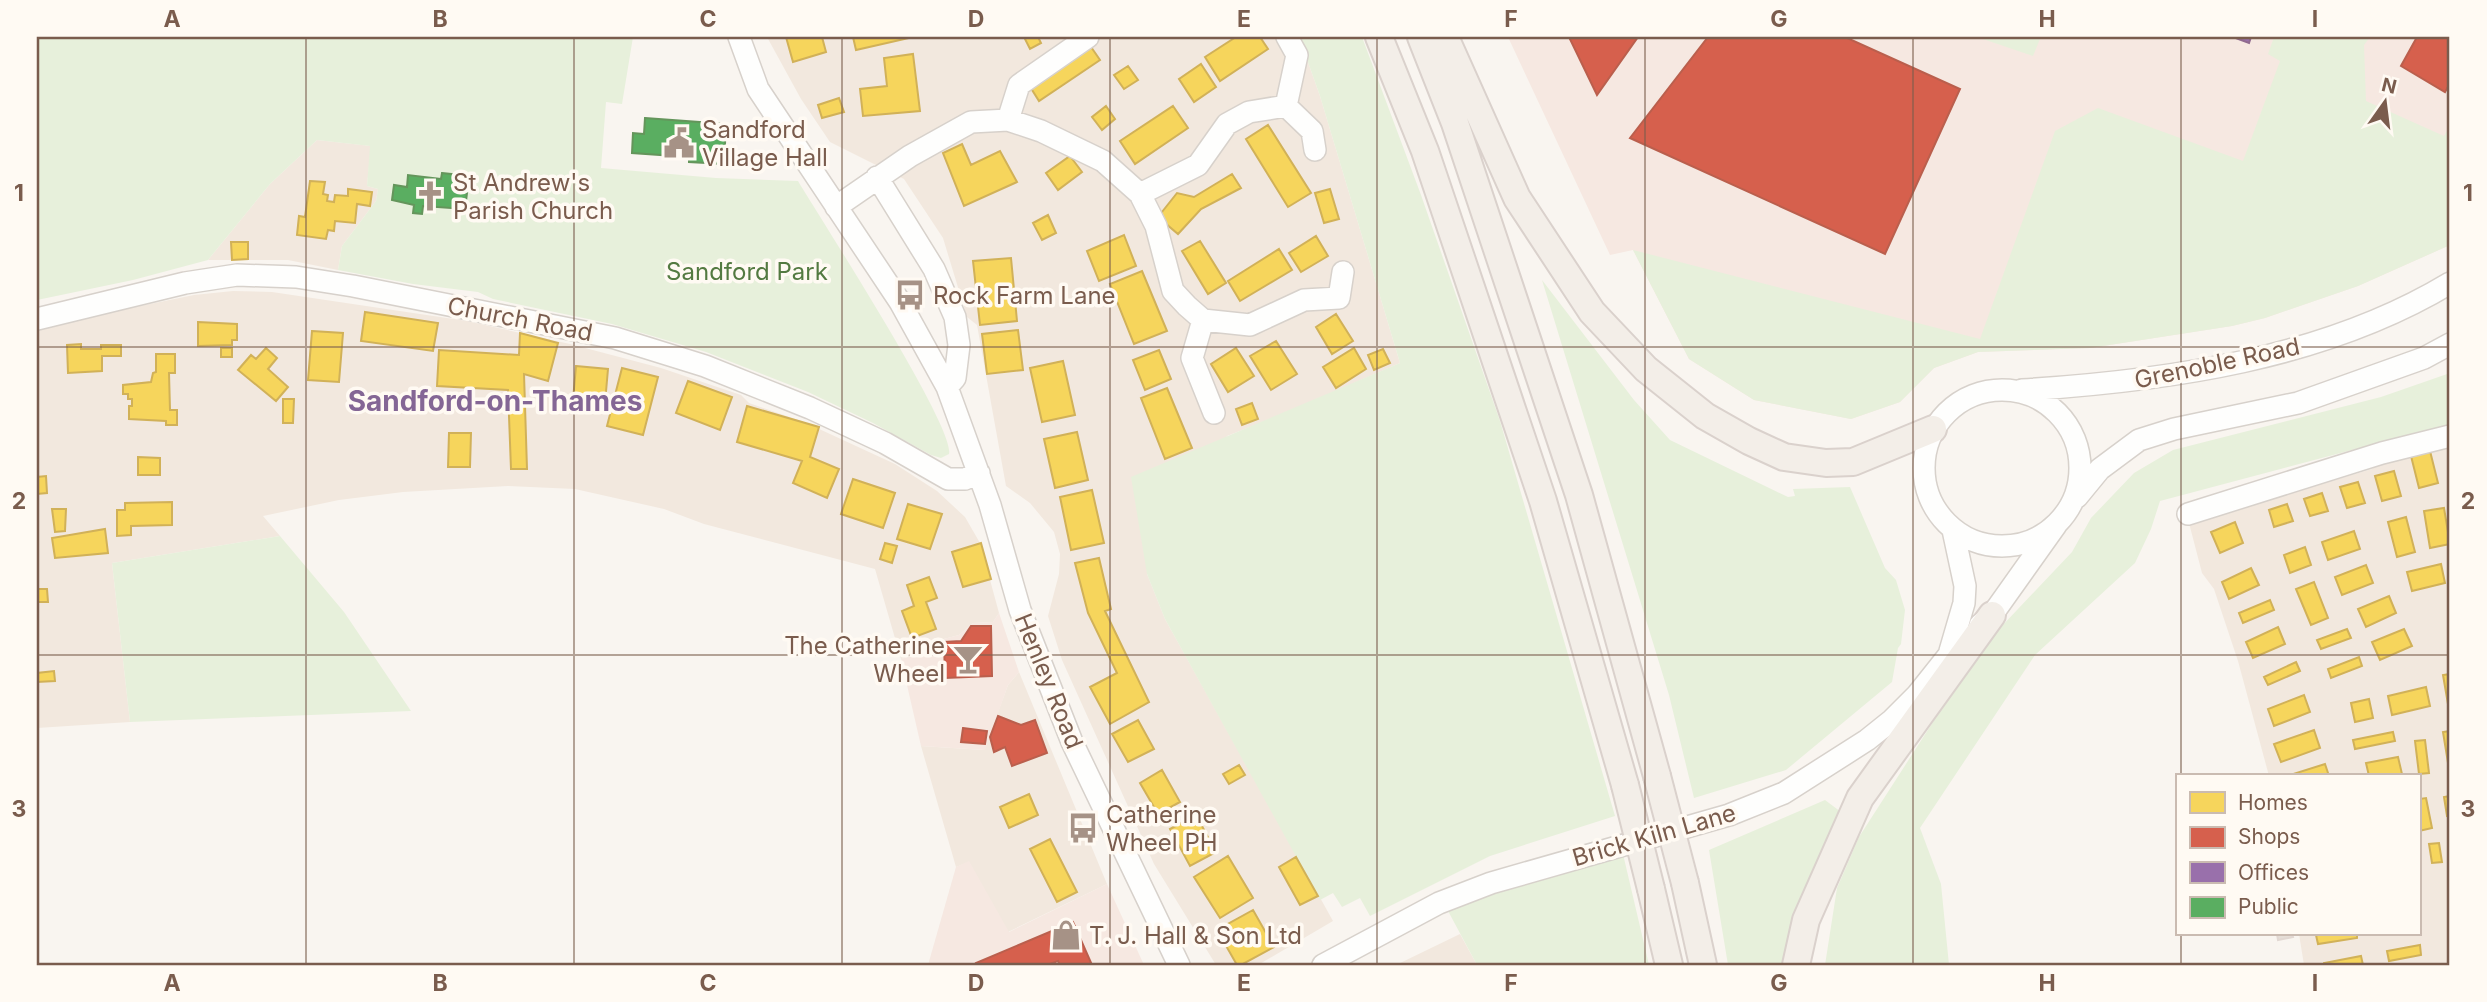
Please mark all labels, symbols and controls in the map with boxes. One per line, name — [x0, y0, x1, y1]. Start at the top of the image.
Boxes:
text: A — [163, 5, 181, 33]
text: B — [432, 5, 448, 33]
text: C — [699, 5, 717, 33]
text: D — [968, 5, 984, 33]
text: E — [1237, 5, 1251, 33]
text: F — [1504, 5, 1518, 33]
text: G — [1770, 5, 1788, 33]
text: H — [2038, 5, 2056, 33]
text: I — [2312, 5, 2318, 33]
north arrow — [2350, 66, 2420, 136]
text: N — [2379, 73, 2399, 99]
place label: Sandford Village Hall — [702, 115, 828, 172]
public building icon: Sandford Village Hall — [662, 126, 696, 160]
place label: St Andrew's Parish Church — [453, 168, 613, 225]
text: 1 — [14, 179, 24, 207]
church icon: St Andrew's Parish Church — [413, 179, 447, 213]
text: 1 — [2463, 179, 2473, 207]
park label: Sandford Park — [666, 257, 828, 286]
bus stop icon: Rock Farm Lane — [893, 278, 927, 312]
place label: Rock Farm Lane — [933, 281, 1116, 310]
street label: Church Road — [445, 291, 595, 347]
street label: Grenoble Road — [2132, 331, 2302, 395]
district label: Sandford-on-Thames — [348, 384, 642, 418]
text: 2 — [12, 487, 26, 515]
text: 2 — [2461, 487, 2475, 515]
street label: Henley Road — [1009, 609, 1089, 753]
place label: The Catherine Wheel — [784, 631, 945, 688]
bar icon: The Catherine Wheel — [951, 642, 985, 676]
legend — [2176, 774, 2420, 936]
text: Homes — [2238, 790, 2308, 815]
text: 3 — [12, 795, 26, 823]
text: 3 — [2461, 795, 2475, 823]
street label: Brick Kiln Lane — [1569, 798, 1739, 872]
place label: Catherine Wheel PH — [1106, 800, 1218, 857]
bus stop icon: Catherine Wheel PH — [1066, 811, 1100, 845]
text: Shops — [2238, 824, 2300, 849]
text: Offices — [2238, 860, 2309, 885]
text: Public — [2238, 894, 2299, 919]
shop icon: T. J. Hall & Son Ltd — [1049, 918, 1083, 952]
place label: T. J. Hall & Son Ltd — [1089, 921, 1302, 950]
text: A — [163, 969, 181, 997]
text: B — [432, 969, 448, 997]
text: C — [699, 969, 717, 997]
text: D — [968, 969, 984, 997]
text: E — [1237, 969, 1251, 997]
text: F — [1504, 969, 1518, 997]
text: G — [1770, 969, 1788, 997]
text: H — [2038, 969, 2056, 997]
text: I — [2312, 969, 2318, 997]

